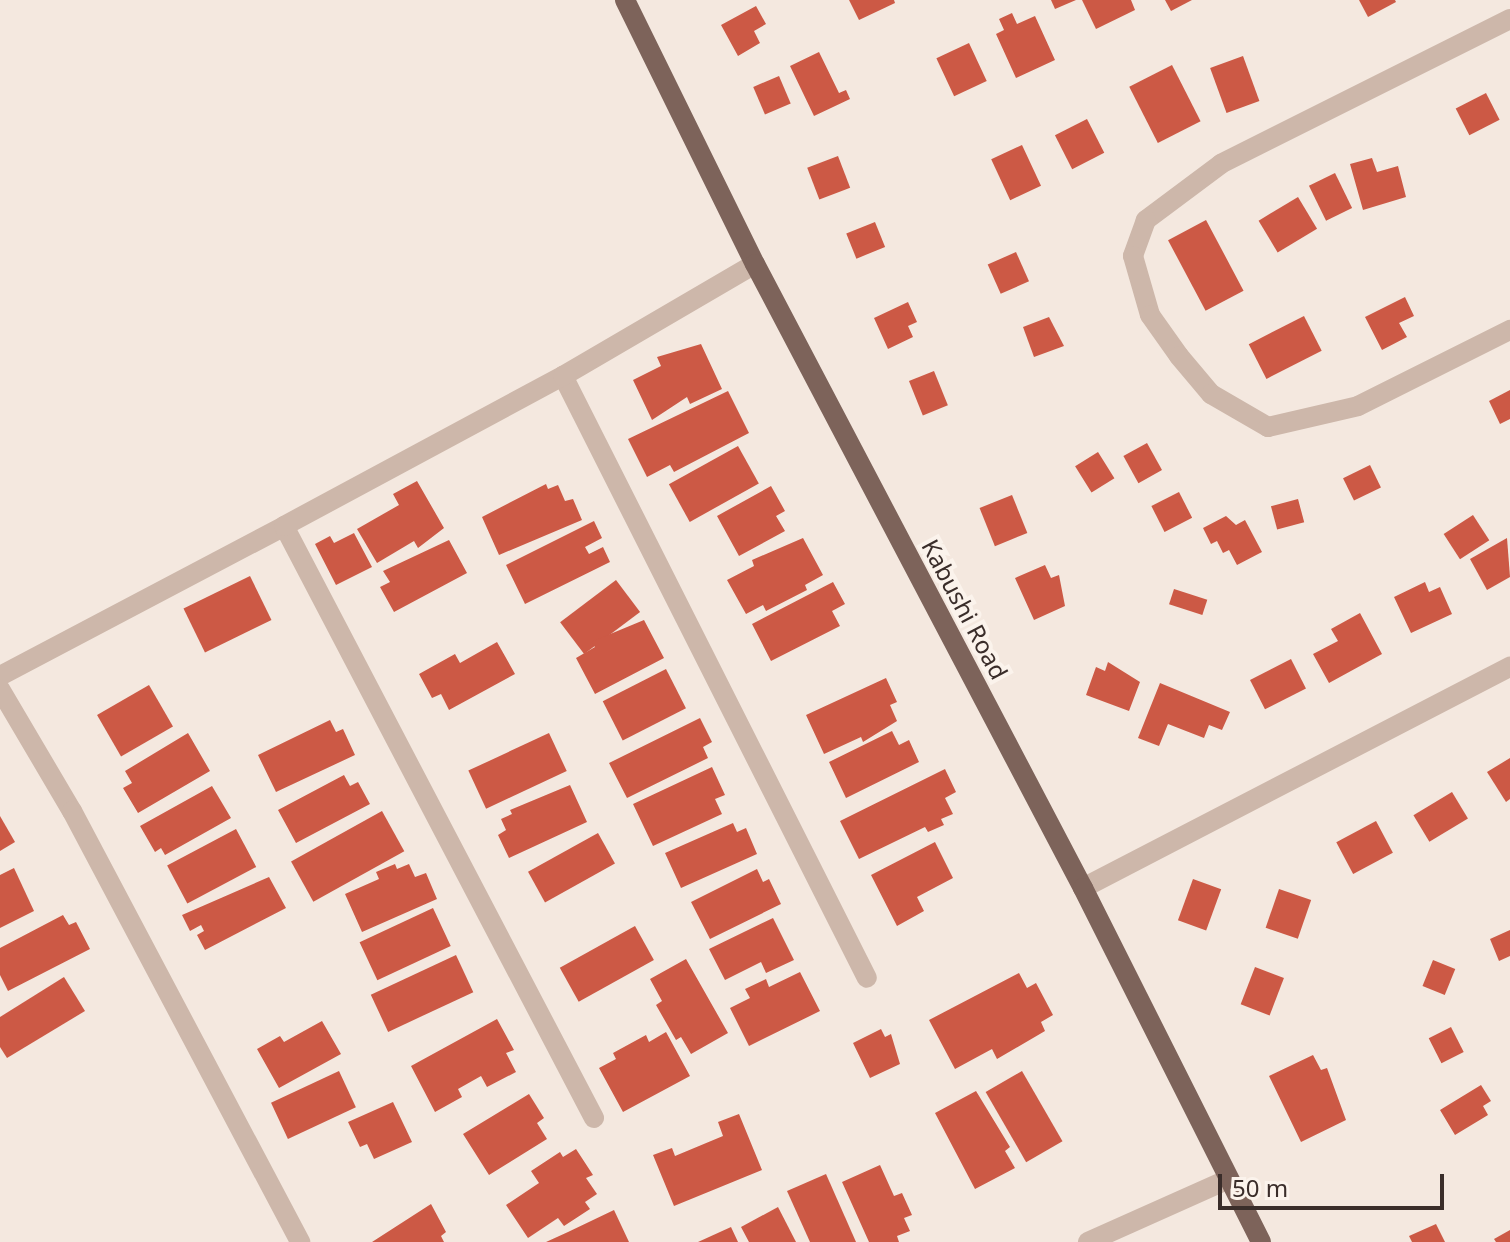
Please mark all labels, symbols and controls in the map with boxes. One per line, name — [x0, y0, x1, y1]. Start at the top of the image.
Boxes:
street label: Kabushi Road — [916, 534, 1014, 684]
scale bar — [1222, 1158, 1448, 1208]
text: 50 m — [1232, 1171, 1288, 1204]

